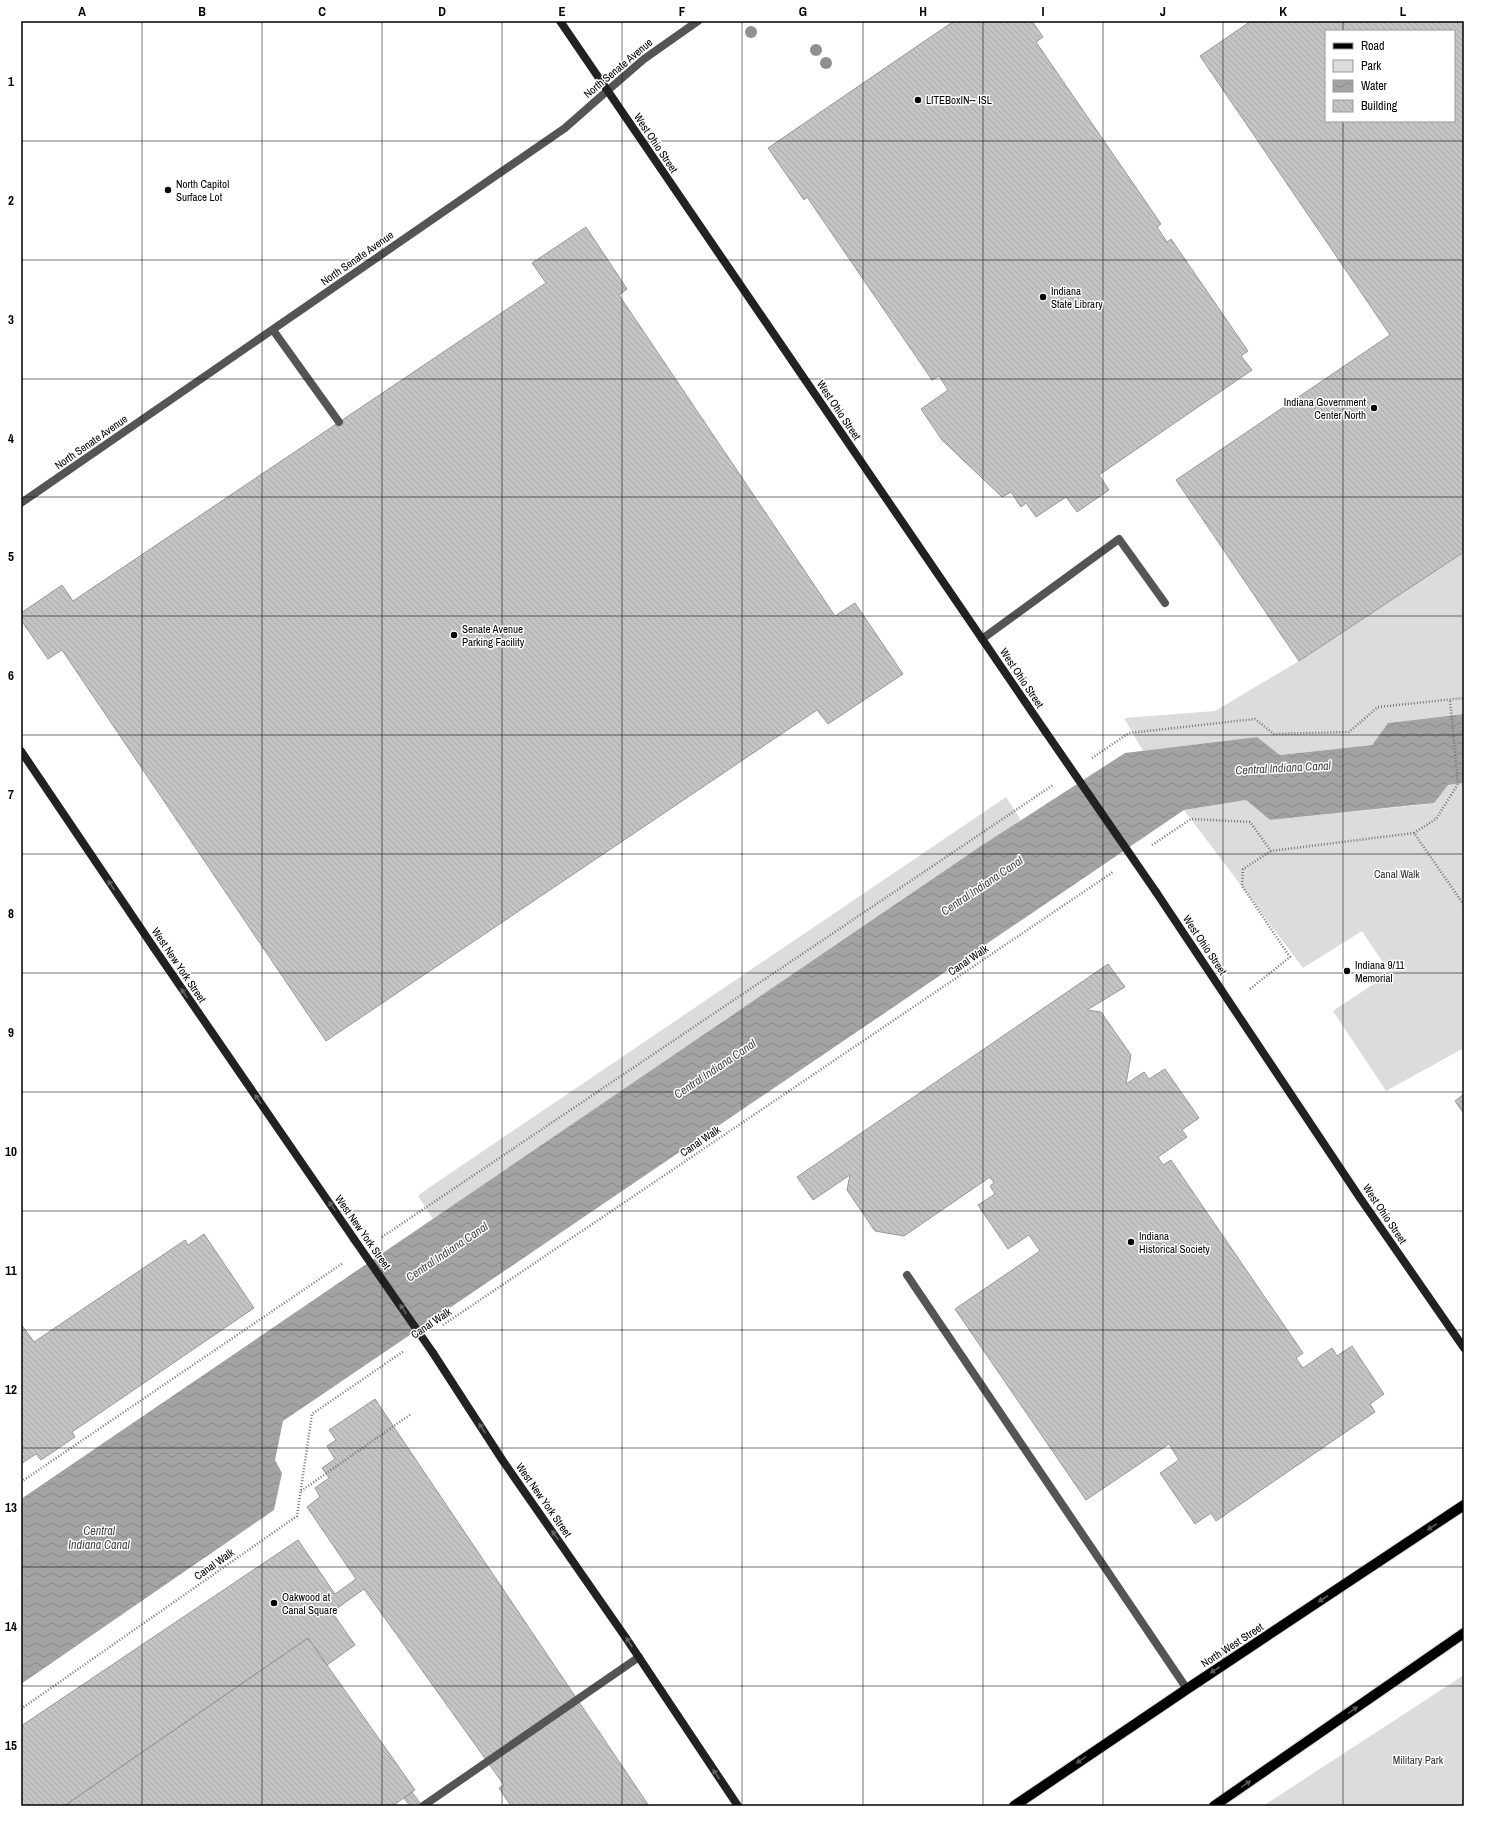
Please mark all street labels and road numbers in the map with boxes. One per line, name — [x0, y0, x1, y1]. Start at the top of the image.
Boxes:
street label: North Senate Avenue — [581, 35, 655, 101]
street label: West Ohio Street — [631, 110, 681, 176]
street label: North Senate Avenue — [318, 228, 396, 288]
street label: West Ohio Street — [814, 377, 864, 443]
street label: North Senate Avenue — [52, 412, 130, 472]
street label: West Ohio Street — [997, 645, 1047, 711]
street label: West Ohio Street — [1180, 912, 1230, 978]
street label: West New York Street — [149, 925, 210, 1006]
street label: Canal Walk — [945, 941, 991, 979]
street label: Canal Walk — [677, 1122, 723, 1160]
street label: West Ohio Street — [1360, 1181, 1410, 1247]
street label: West New York Street — [332, 1192, 394, 1272]
street label: Canal Walk — [408, 1304, 454, 1342]
street label: West New York Street — [513, 1460, 575, 1540]
street label: Canal Walk — [191, 1545, 237, 1583]
street label: North West Street — [1198, 1619, 1266, 1670]

